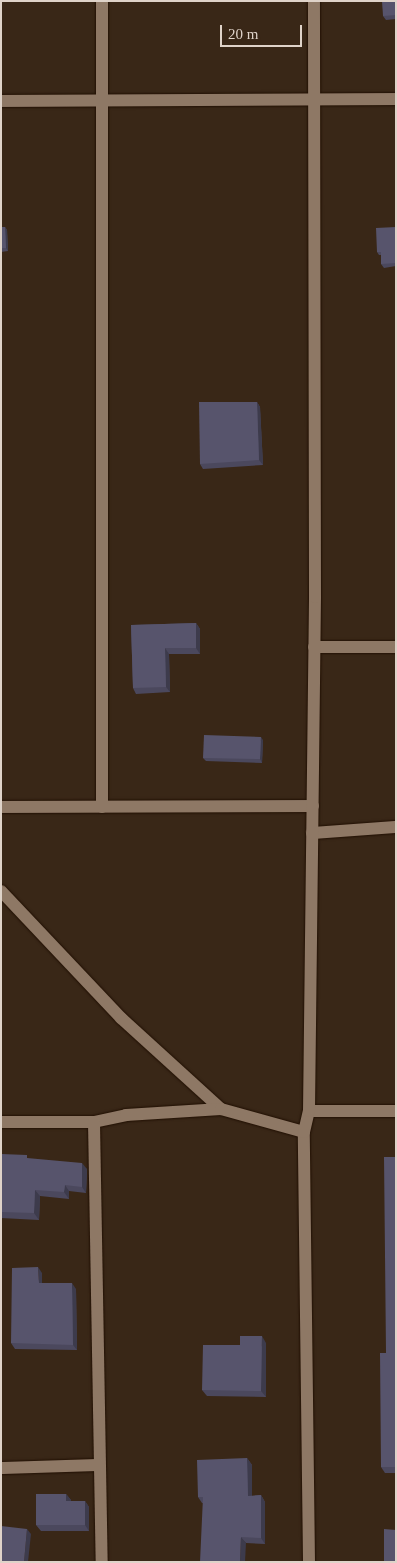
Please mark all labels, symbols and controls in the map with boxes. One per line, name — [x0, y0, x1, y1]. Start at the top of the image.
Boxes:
scale bar — [222, 15, 304, 47]
text: 20 m — [228, 26, 258, 42]

